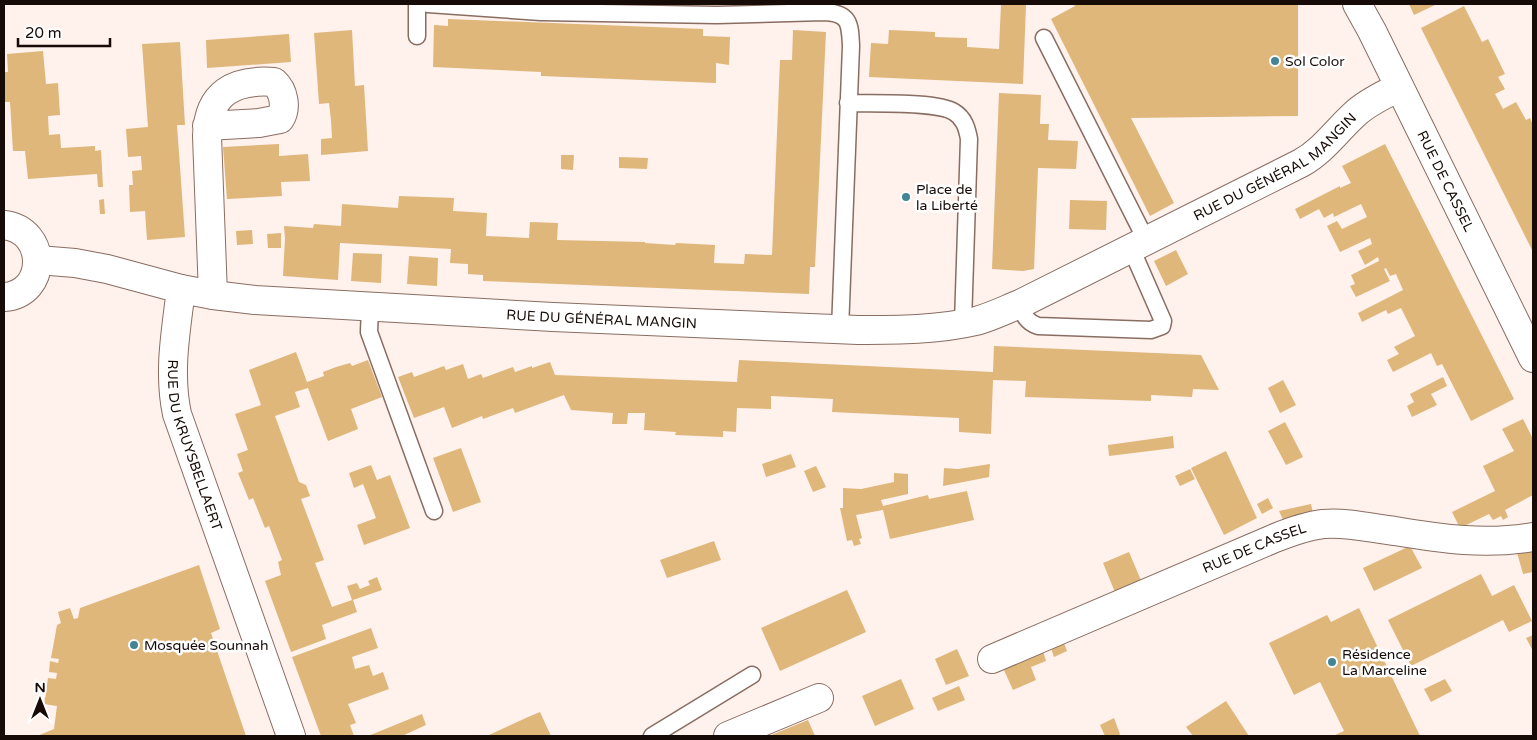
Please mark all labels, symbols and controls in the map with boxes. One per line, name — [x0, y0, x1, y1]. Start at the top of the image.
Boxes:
scale bar — [18, 15, 110, 47]
text: 20 m — [25, 24, 62, 42]
place label: Sol Color — [1285, 53, 1345, 70]
marker: Sol Color — [1269, 55, 1281, 67]
street label: RUE DU GÉNÉRAL MANGIN — [1191, 109, 1360, 225]
street label: RUE DE CASSEL — [1413, 128, 1477, 235]
place label: Place de la Liberté — [916, 181, 978, 214]
marker: Place de la Liberté — [900, 191, 912, 203]
street label: RUE DU GÉNÉRAL MANGIN — [506, 306, 697, 332]
street label: RUE DU KRUYSBELLAERT — [164, 359, 226, 533]
street label: RUE DE CASSEL — [1200, 520, 1308, 577]
place label: Mosquée Sounnah — [144, 637, 269, 654]
marker: Mosquée Sounnah — [128, 639, 140, 651]
place label: Résidence La Marceline — [1342, 646, 1427, 679]
marker: Résidence La Marceline — [1326, 656, 1338, 668]
north arrow — [15, 675, 65, 725]
text: N — [34, 679, 46, 696]

